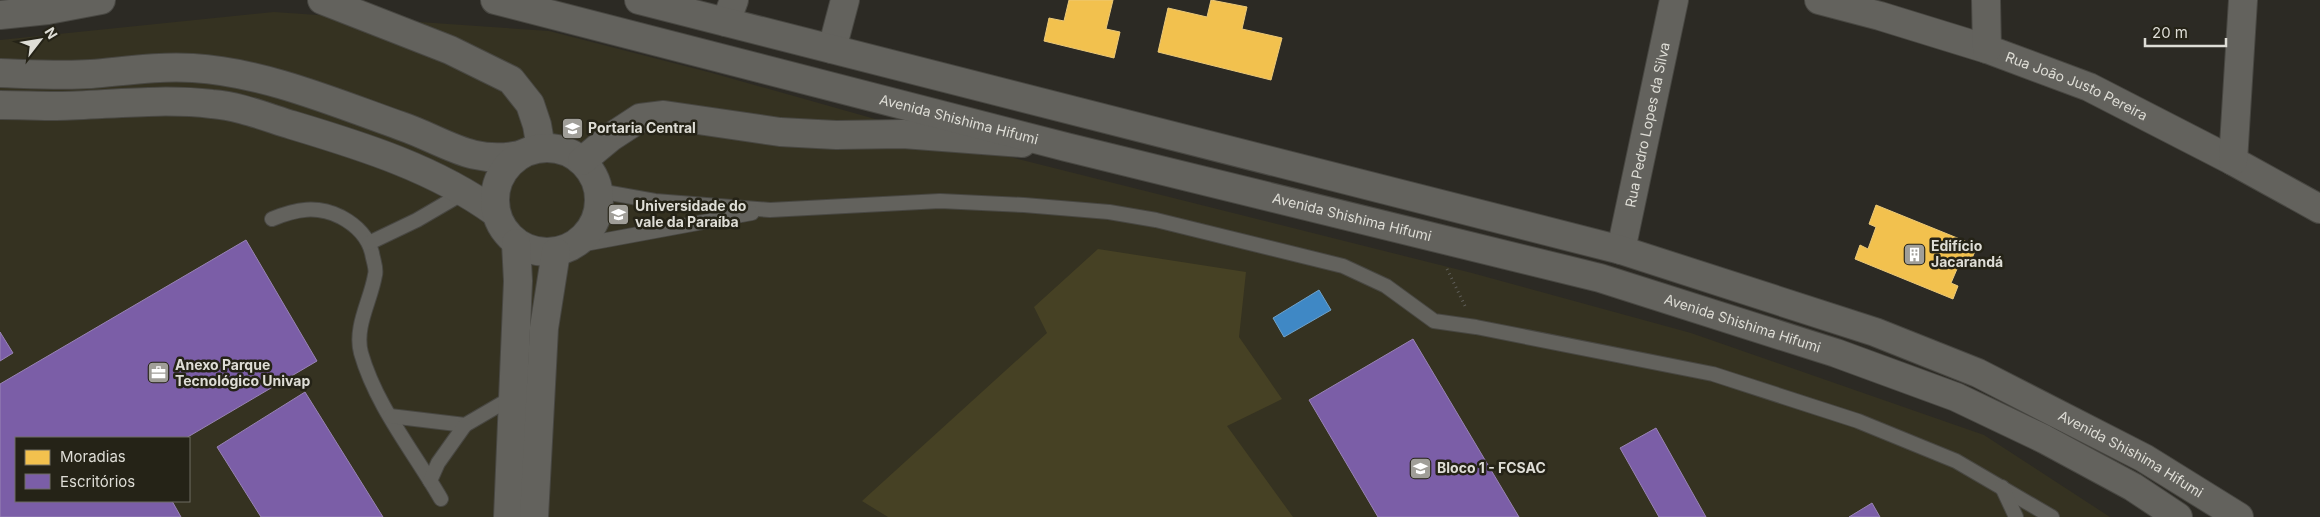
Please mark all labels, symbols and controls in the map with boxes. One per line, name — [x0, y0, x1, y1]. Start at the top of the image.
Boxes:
north arrow — [15, 15, 65, 65]
scale bar — [2145, 15, 2226, 47]
text: 20 m — [2152, 23, 2188, 42]
text: N — [42, 24, 62, 42]
street label: Rua Pedro Lopes da Silva — [1621, 41, 1673, 209]
street label: Rua João Justo Pereira — [2003, 48, 2151, 124]
street label: Avenida Shishima Hifumi — [878, 90, 1040, 148]
school or university icon: Portaria Central — [560, 116, 584, 140]
place label: Portaria Central — [588, 119, 696, 136]
street label: Avenida Shishima Hifumi — [1271, 189, 1433, 244]
place label: Universidade do vale da Paraíba — [635, 197, 747, 230]
school or university icon: Universidade do vale da Paraíba — [607, 202, 631, 226]
place label: Edifício Jacarandá — [1931, 237, 2003, 270]
building icon: Edifício Jacarandá — [1903, 242, 1927, 266]
street label: Avenida Shishima Hifumi — [1662, 290, 1823, 356]
place label: Anexo Parque Tecnológico Univap — [175, 356, 310, 389]
office icon: Anexo Parque Tecnológico Univap — [147, 361, 171, 385]
street label: Avenida Shishima Hifumi — [2056, 407, 2207, 501]
legend — [15, 437, 190, 502]
text: Moradias — [60, 447, 126, 466]
school or university icon: Bloco 1 - FCSAC — [1409, 456, 1433, 480]
place label: Bloco 1 - FCSAC — [1437, 459, 1546, 476]
text: Escritórios — [60, 472, 135, 491]

